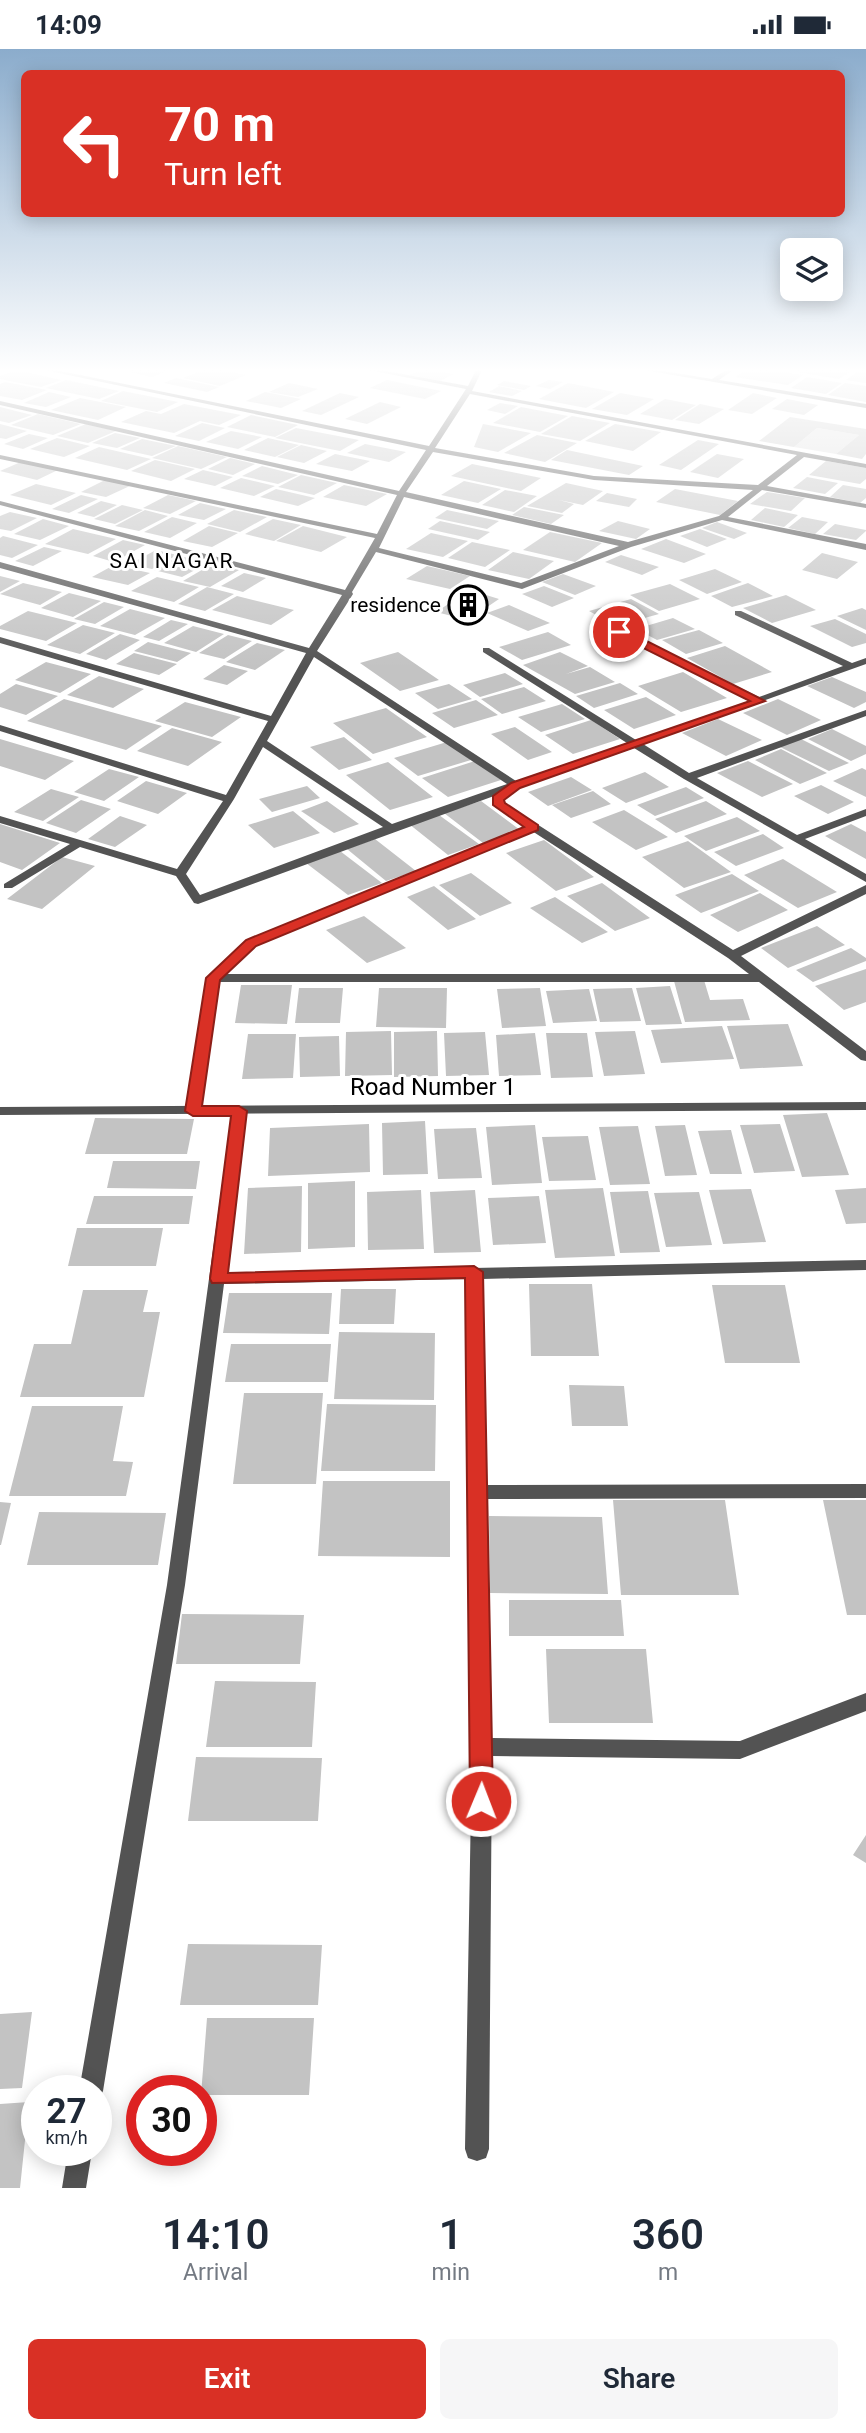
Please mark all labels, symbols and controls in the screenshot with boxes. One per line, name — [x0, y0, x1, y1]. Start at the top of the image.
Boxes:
text: 14:09 — [35, 10, 102, 40]
text: 70 m — [164, 96, 275, 153]
icon: left — [49, 98, 140, 189]
text: Turn left — [164, 155, 282, 193]
map controls — [780, 238, 843, 301]
button: layers — [780, 238, 843, 301]
district label: SAI NAGAR — [110, 549, 234, 573]
building icon: residence — [447, 584, 489, 626]
place label: residence — [350, 593, 441, 617]
pin — [589, 602, 649, 662]
icon: arrive — [600, 613, 638, 651]
street label: Road Number 1 — [350, 1073, 516, 1101]
position arrow — [444, 1764, 518, 1838]
speed limit sign: 30 — [126, 2075, 217, 2166]
text: 27 — [46, 2091, 87, 2132]
text: km/h — [45, 2127, 88, 2148]
text: 14:10 — [162, 2210, 269, 2259]
text: 1 — [439, 2210, 463, 2259]
text: 360 — [632, 2210, 704, 2259]
text: Arrival — [183, 2259, 248, 2286]
text: min — [431, 2259, 470, 2286]
text: m — [658, 2259, 678, 2286]
button: Exit — [28, 2339, 426, 2419]
button: Share — [440, 2339, 838, 2419]

